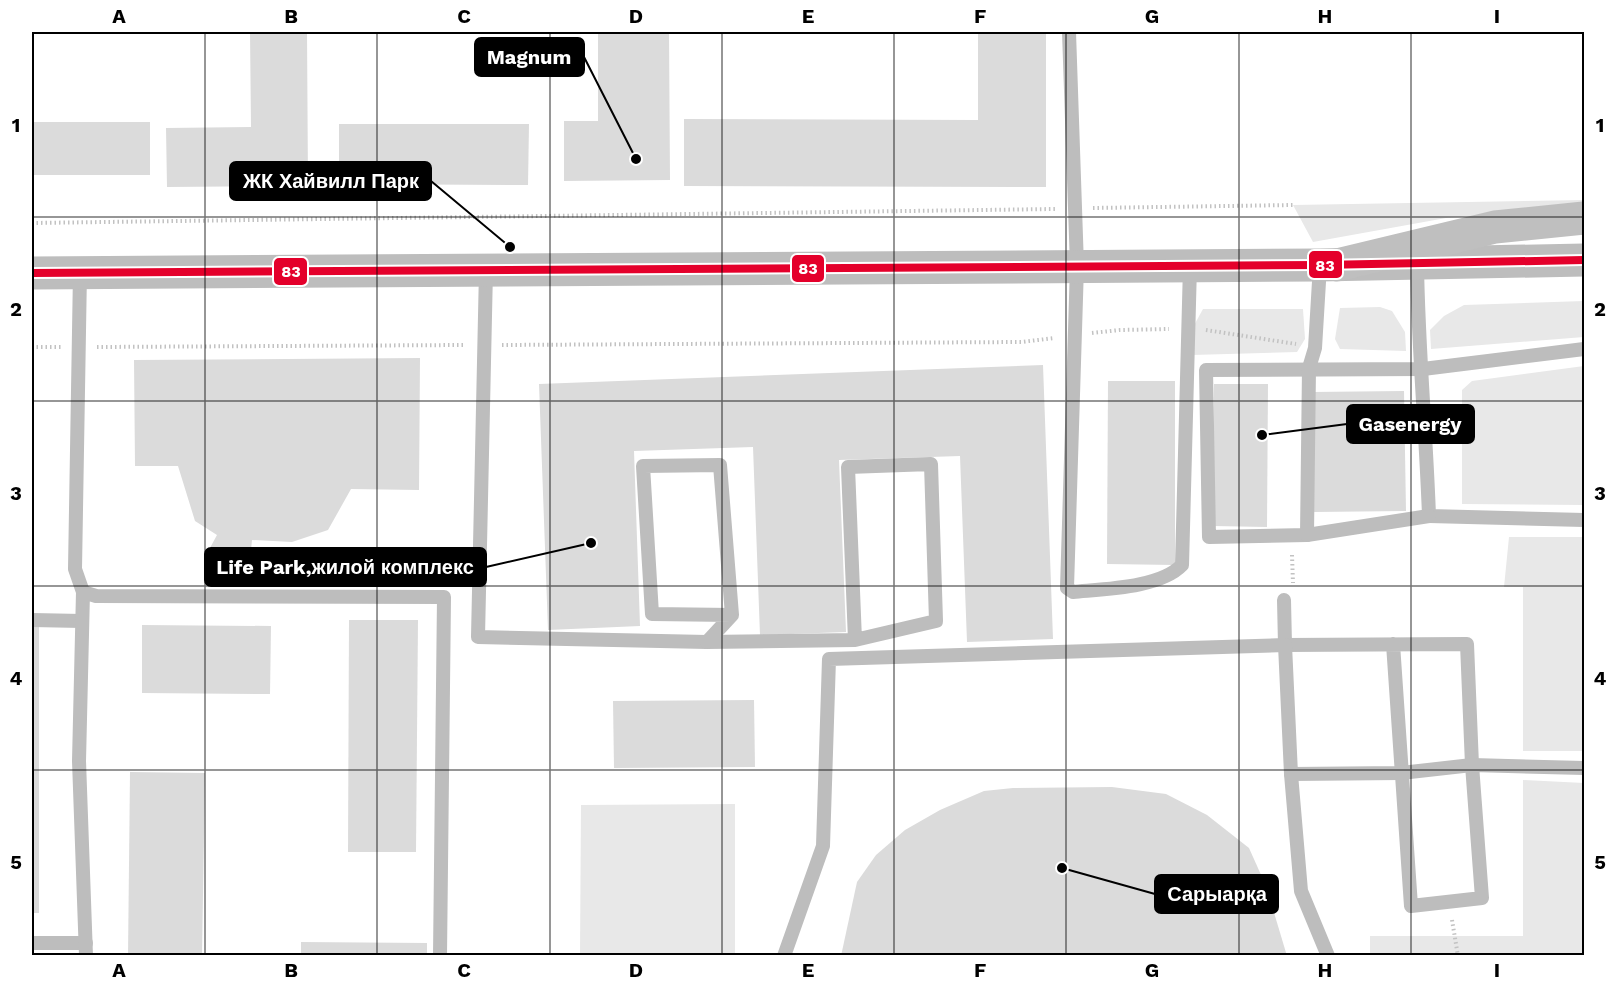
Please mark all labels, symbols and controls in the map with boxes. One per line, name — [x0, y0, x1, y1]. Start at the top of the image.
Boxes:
text: A — [112, 4, 126, 28]
text: B — [284, 4, 298, 28]
text: C — [457, 4, 471, 28]
text: D — [629, 4, 643, 28]
text: E — [802, 4, 814, 28]
text: F — [974, 4, 986, 28]
text: G — [1145, 4, 1159, 28]
text: H — [1318, 4, 1332, 28]
text: I — [1494, 4, 1500, 28]
callout: Magnum — [475, 38, 584, 76]
text: Magnum — [487, 45, 571, 69]
text: 1 — [12, 113, 20, 137]
text: 1 — [1596, 113, 1604, 137]
callout: ЖК Хайвилл Парк — [230, 162, 431, 200]
text: ЖК Хайвилл Парк — [242, 169, 420, 193]
line badge: 83 — [1308, 250, 1343, 279]
line badge: 83 — [791, 254, 825, 283]
text: 83 — [1315, 256, 1335, 275]
line badge: 83 — [273, 257, 308, 286]
text: 83 — [798, 259, 818, 278]
text: 83 — [281, 262, 301, 281]
text: 2 — [10, 297, 22, 321]
text: 2 — [1594, 297, 1606, 321]
callout: Gasenergy — [1347, 405, 1474, 443]
text: Gasenergy — [1358, 412, 1462, 436]
text: 3 — [10, 481, 22, 505]
text: 3 — [1594, 481, 1606, 505]
callout: Life Park,жилой комплекс — [205, 548, 486, 586]
text: Life Park,жилой комплекс — [216, 555, 474, 579]
text: 4 — [10, 666, 23, 690]
text: 4 — [1594, 666, 1607, 690]
text: 5 — [10, 850, 22, 874]
text: 5 — [1594, 850, 1606, 874]
callout: Сарыарқа — [1155, 875, 1278, 913]
text: Сарыарқа — [1167, 882, 1268, 906]
text: A — [112, 958, 126, 982]
text: B — [284, 958, 298, 982]
text: C — [457, 958, 471, 982]
text: D — [629, 958, 643, 982]
text: E — [802, 958, 814, 982]
text: F — [974, 958, 986, 982]
text: G — [1145, 958, 1159, 982]
text: H — [1318, 958, 1332, 982]
text: I — [1494, 958, 1500, 982]

